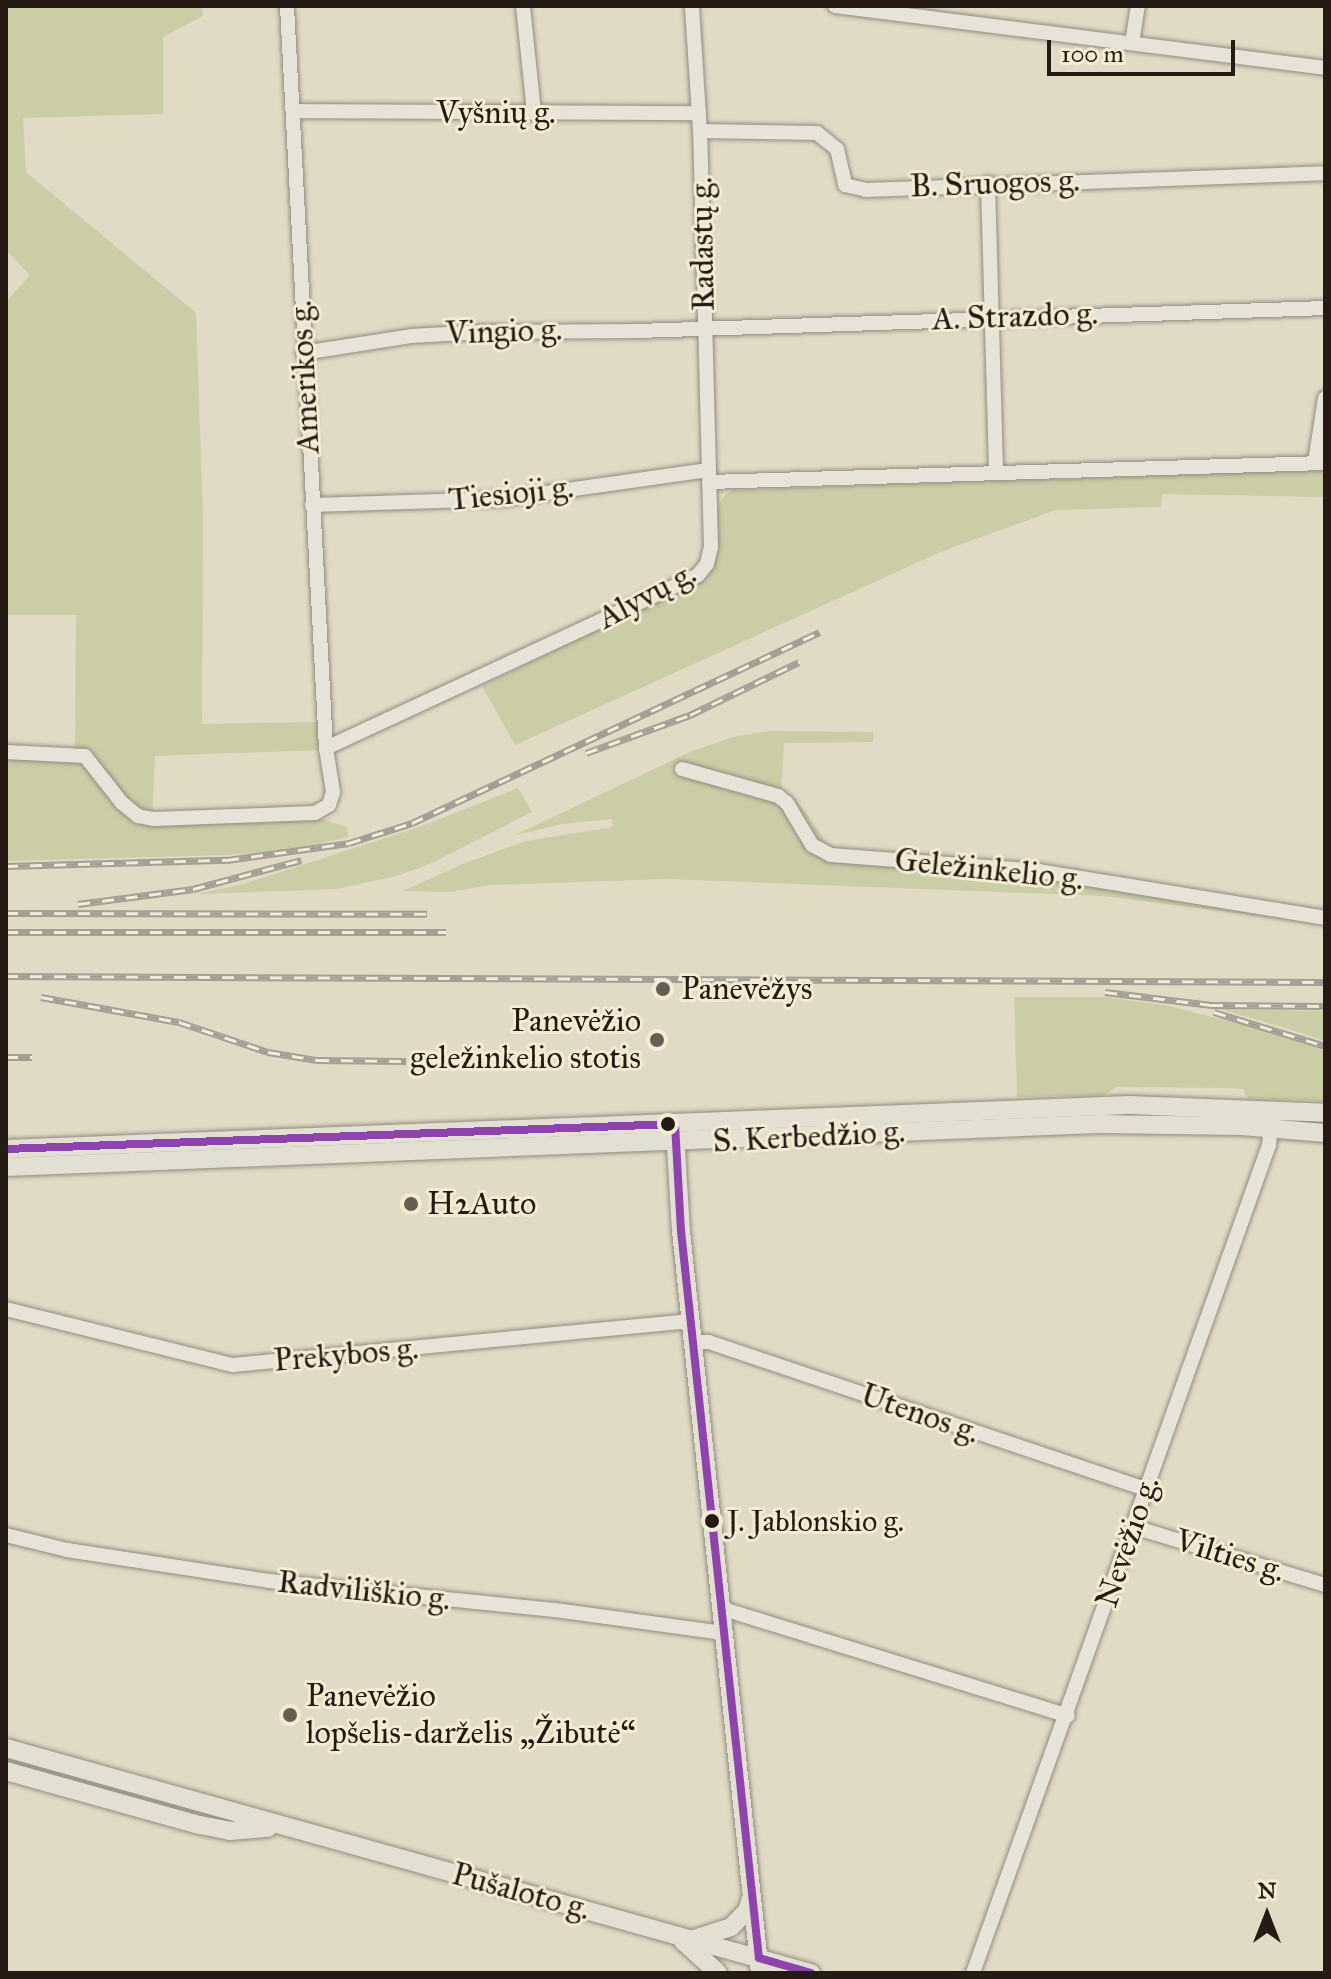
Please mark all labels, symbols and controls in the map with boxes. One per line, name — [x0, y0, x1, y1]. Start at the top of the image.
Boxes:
scale bar — [1051, 24, 1239, 74]
text: 100 m — [1061, 39, 1124, 69]
street label: Vyšnių g. — [436, 94, 556, 132]
street label: B. Sruogos g. — [909, 162, 1081, 206]
street label: Radastų g. — [683, 177, 723, 311]
street label: A. Strazdo g. — [931, 295, 1099, 339]
street label: Amerikos g. — [282, 299, 328, 455]
street label: Vingio g. — [445, 311, 563, 353]
street label: Tiesioji g. — [447, 468, 575, 520]
street label: Alyvų g. — [591, 554, 703, 638]
street label: Geležinkelio g. — [893, 841, 1085, 899]
place label: Panevėžys — [681, 970, 812, 1008]
marker: Panevėžys — [652, 978, 674, 1000]
place label: Panevėžio geležinkelio stotis — [410, 1003, 641, 1078]
marker: Panevėžio geležinkelio stotis — [648, 1031, 666, 1049]
street label: S. Kerbedžio g. — [712, 1113, 906, 1161]
unlabelled marker — [660, 1116, 676, 1132]
place label: H2Auto — [427, 1185, 536, 1223]
marker: H2Auto — [402, 1195, 420, 1213]
street label: Prekybos g. — [272, 1330, 420, 1380]
street label: Utenos g. — [856, 1376, 984, 1452]
street label: Nevėžio g. — [1088, 1471, 1168, 1613]
place label: J. Jablonskio g. — [727, 1503, 904, 1539]
marker: J. Jablonskio g. — [704, 1513, 720, 1529]
street label: Vilties g. — [1170, 1521, 1290, 1591]
street label: Radviliškio g. — [276, 1563, 452, 1619]
place label: Panevėžio lopšelis-darželis „Žibutė“ — [306, 1678, 636, 1753]
marker: Panevėžio lopšelis-darželis „Žibutė“ — [281, 1706, 299, 1724]
street label: Pušaloto g. — [448, 1855, 594, 1929]
north arrow — [1227, 1875, 1307, 1955]
text: N — [1258, 1877, 1276, 1904]

